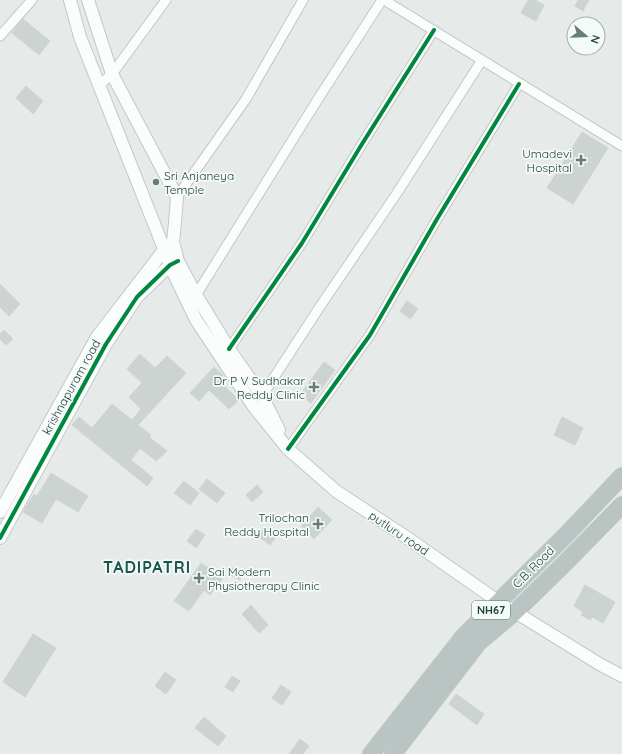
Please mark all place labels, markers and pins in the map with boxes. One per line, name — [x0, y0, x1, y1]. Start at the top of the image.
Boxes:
place label: Umadevi Hospital — [522, 146, 572, 175]
marker: Umadevi Hospital — [575, 154, 587, 166]
place label: Sri Anjaneya Temple — [164, 168, 234, 197]
marker: Sri Anjaneya Temple — [151, 177, 161, 187]
place label: Dr P V Sudhakar Reddy Clinic — [214, 373, 305, 402]
marker: Dr P V Sudhakar Reddy Clinic — [308, 381, 320, 393]
place label: Trilochan Reddy Hospital — [224, 510, 309, 539]
marker: Trilochan Reddy Hospital — [312, 518, 324, 530]
place label: Sai Modern Physiotherapy Clinic — [208, 564, 320, 593]
marker: Sai Modern Physiotherapy Clinic — [193, 572, 205, 584]

